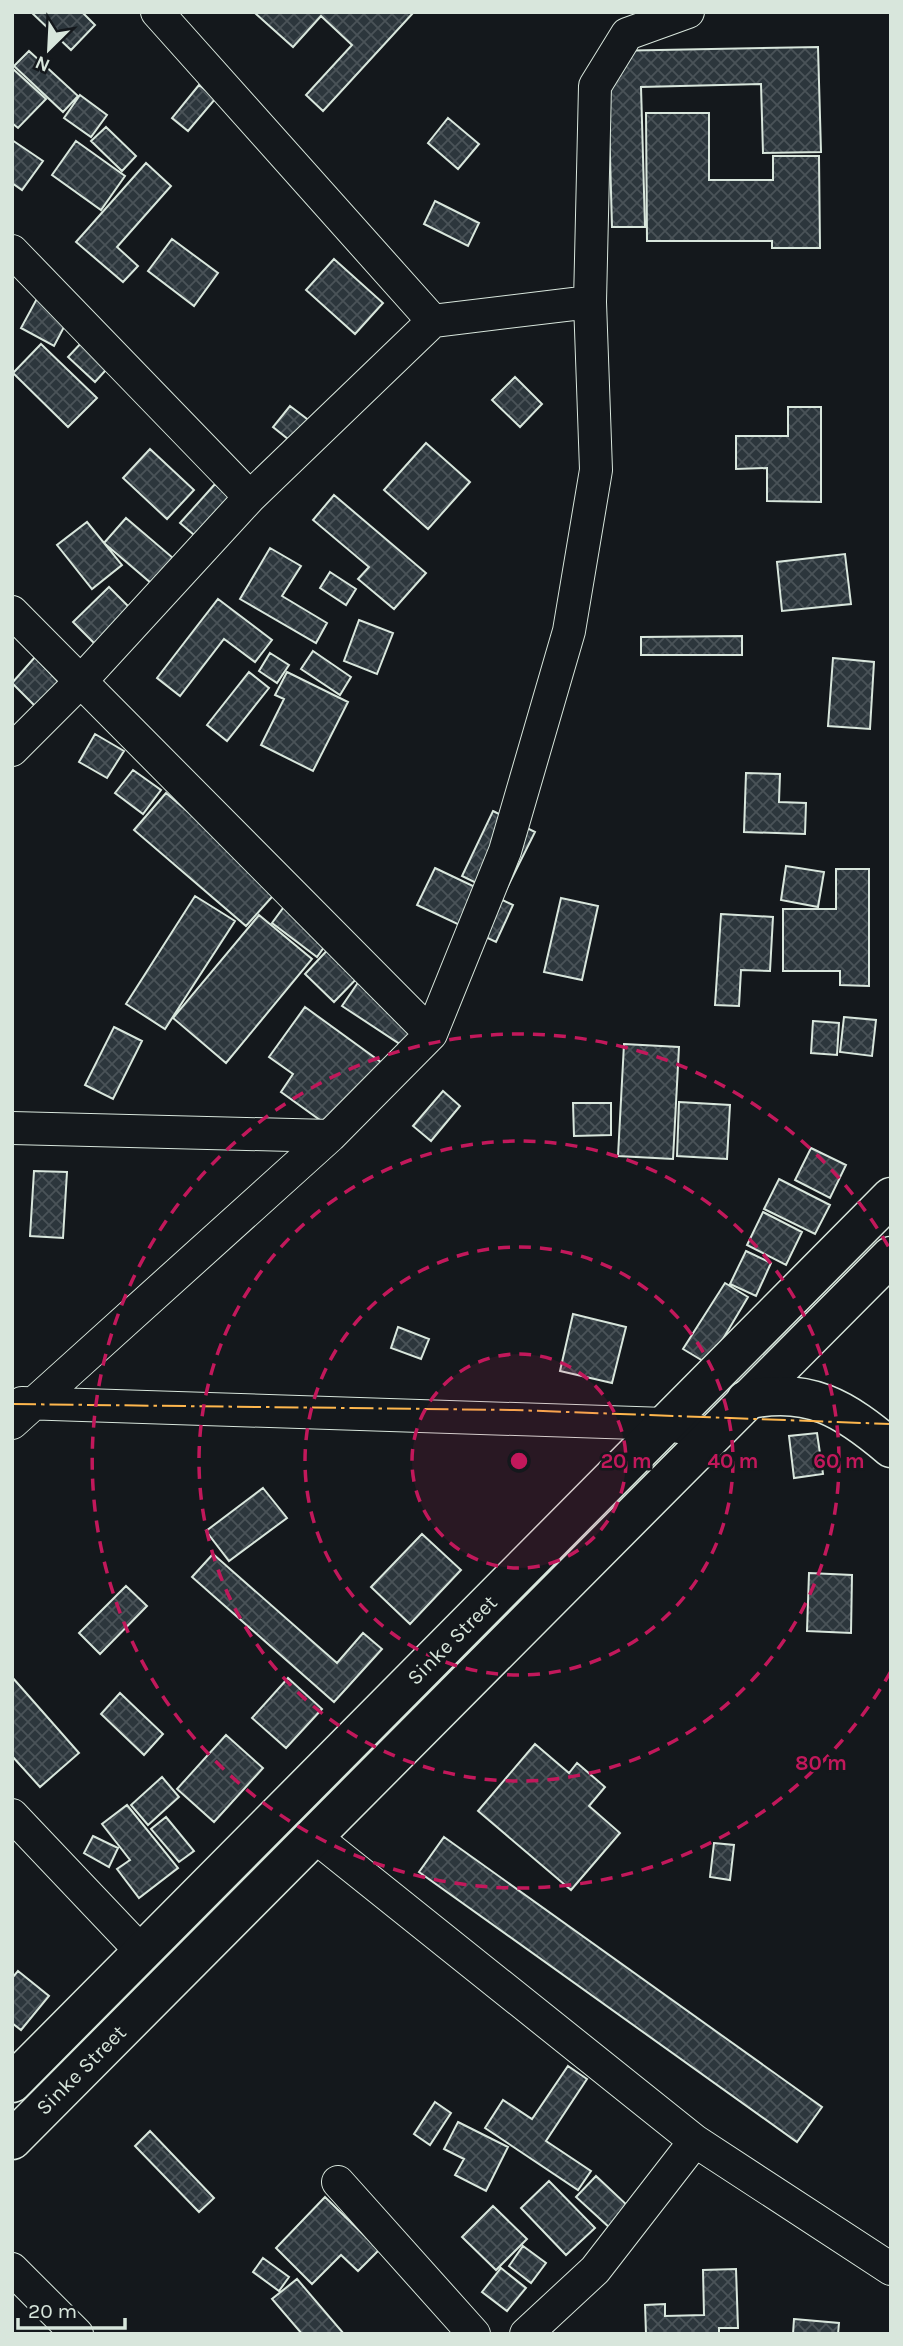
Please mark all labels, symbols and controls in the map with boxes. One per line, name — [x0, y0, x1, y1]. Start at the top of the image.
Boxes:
north arrow — [14, 14, 84, 84]
text: N — [32, 51, 53, 76]
centre of rings — [507, 1449, 531, 1473]
text: 20 m — [600, 1449, 652, 1473]
text: 40 m — [707, 1449, 759, 1473]
text: 60 m — [813, 1449, 865, 1473]
street label: Sinke Street — [402, 1590, 502, 1690]
text: 80 m — [795, 1751, 847, 1775]
street label: Sinke Street — [31, 2020, 131, 2120]
scale bar — [18, 2286, 124, 2330]
text: 20 m — [28, 2299, 77, 2323]

